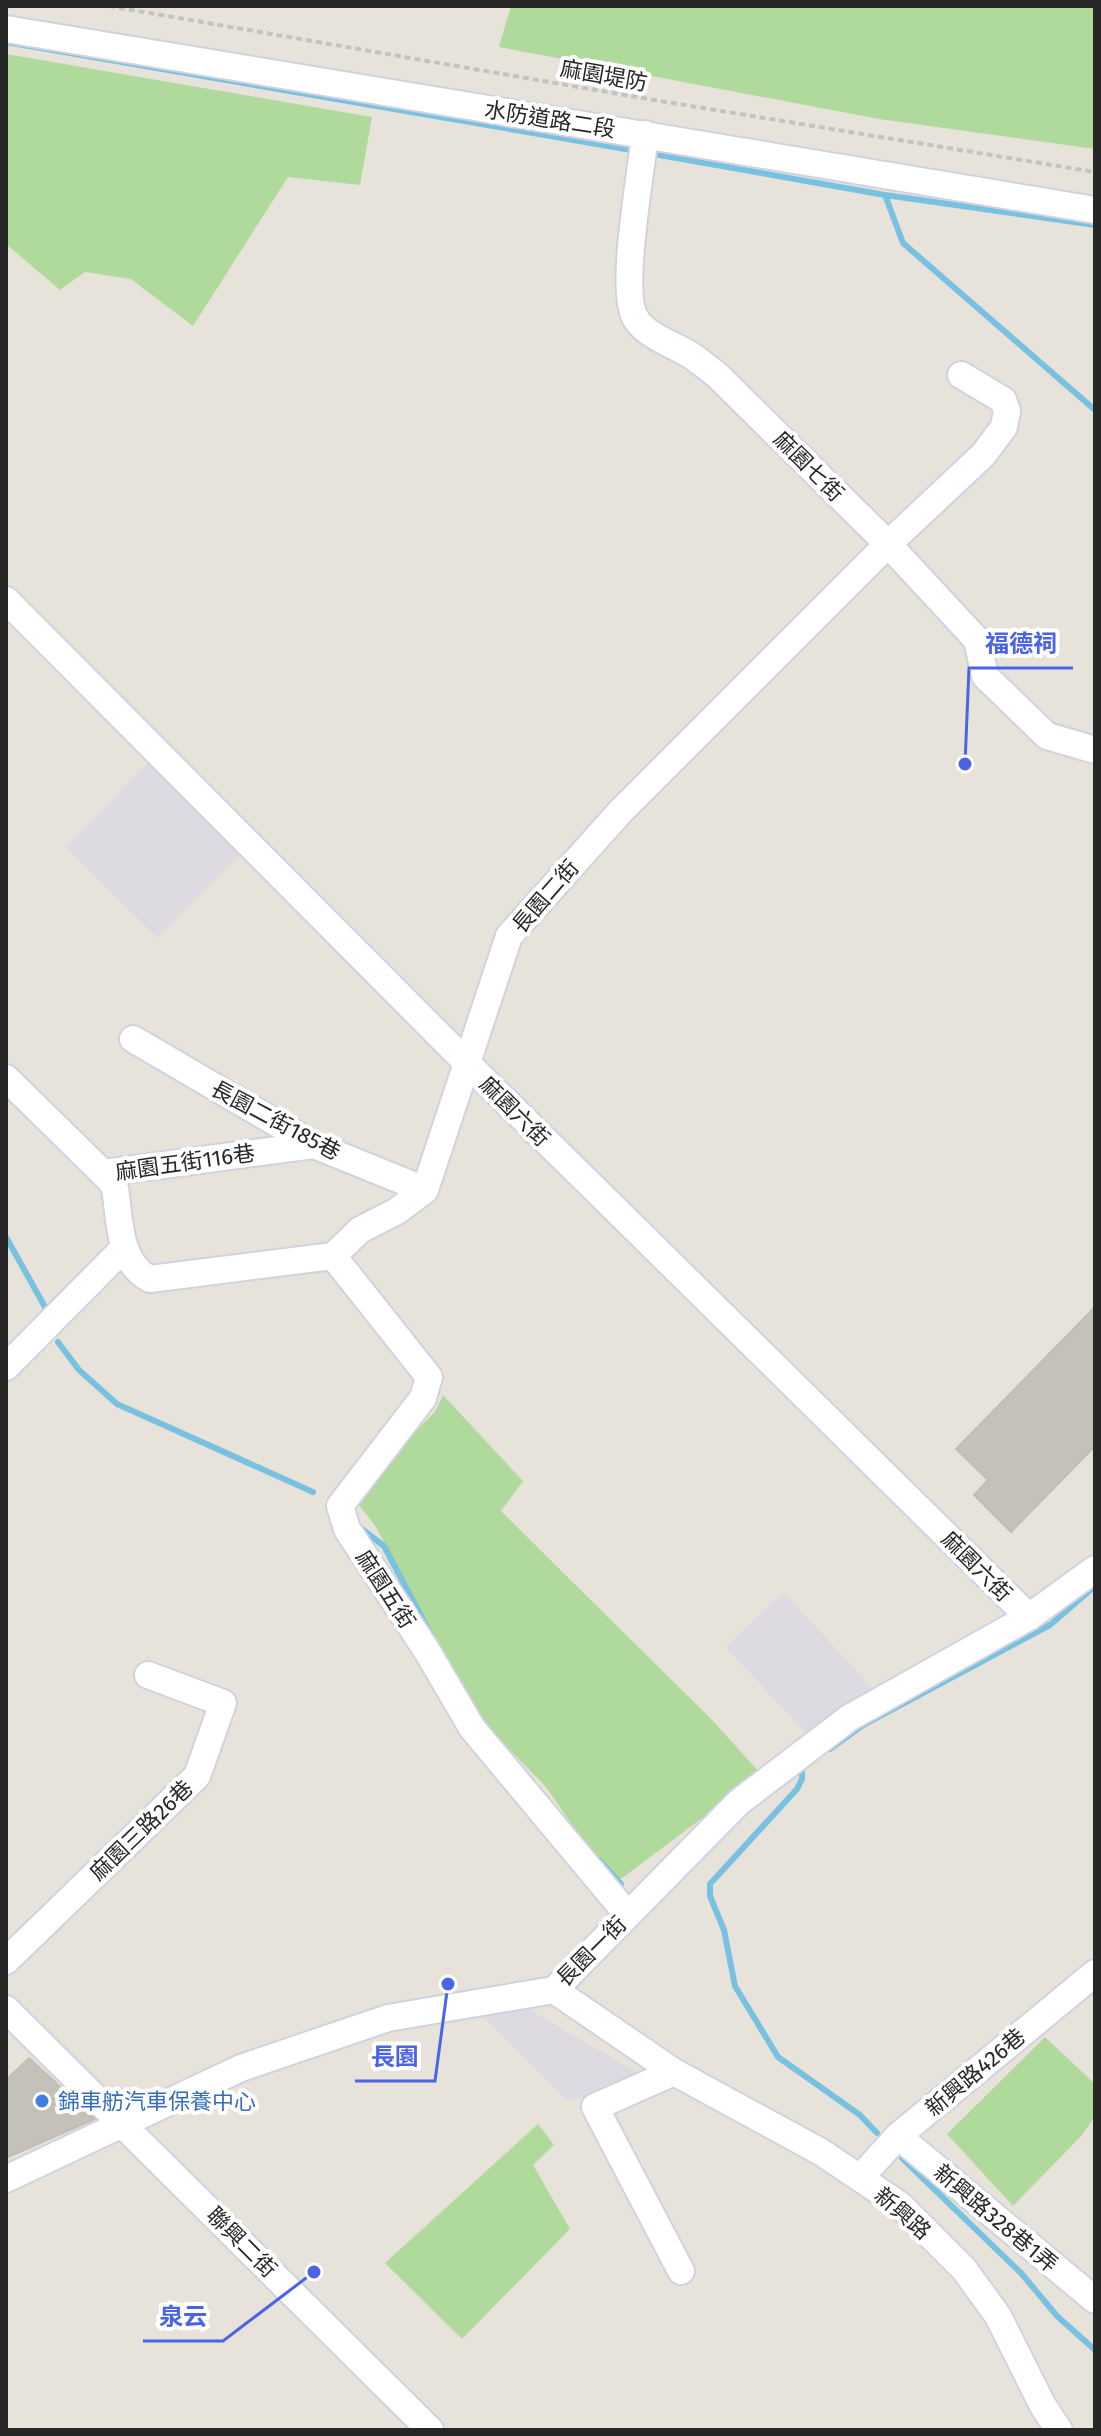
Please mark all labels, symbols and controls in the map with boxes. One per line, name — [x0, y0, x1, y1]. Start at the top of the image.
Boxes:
street label: 麻園堤防 — [558, 55, 650, 96]
street label: 水防道路二段 — [483, 96, 617, 143]
street label: 麻園七街 — [768, 426, 849, 507]
callout: 福德祠 — [969, 620, 1073, 668]
text: 福德祠 — [985, 630, 1057, 658]
street label: 長園二街 — [506, 854, 584, 938]
street label: 麻園六街 — [474, 1071, 555, 1152]
street label: 長園二街185巷 — [206, 1075, 345, 1166]
street label: 麻園五街116巷 — [114, 1139, 257, 1186]
street label: 麻園六街 — [936, 1526, 1017, 1607]
street label: 麻園五街 — [350, 1545, 421, 1634]
street label: 麻園三路26巷 — [84, 1775, 198, 1886]
street label: 長園一街 — [551, 1911, 632, 1992]
street label: 新興路426巷 — [920, 2023, 1031, 2122]
callout: 長園 — [355, 2033, 435, 2081]
text: 長園 — [371, 2043, 419, 2071]
place label: 錦車舫汽車保養中心 — [58, 2088, 256, 2115]
marker: 錦車舫汽車保養中心 — [33, 2092, 51, 2110]
street label: 新興路328巷1弄 — [928, 2159, 1063, 2278]
street label: 新興路 — [869, 2182, 936, 2245]
street label: 聯興二街 — [201, 2202, 282, 2283]
callout: 泉云 — [143, 2293, 223, 2341]
text: 泉云 — [159, 2303, 207, 2331]

